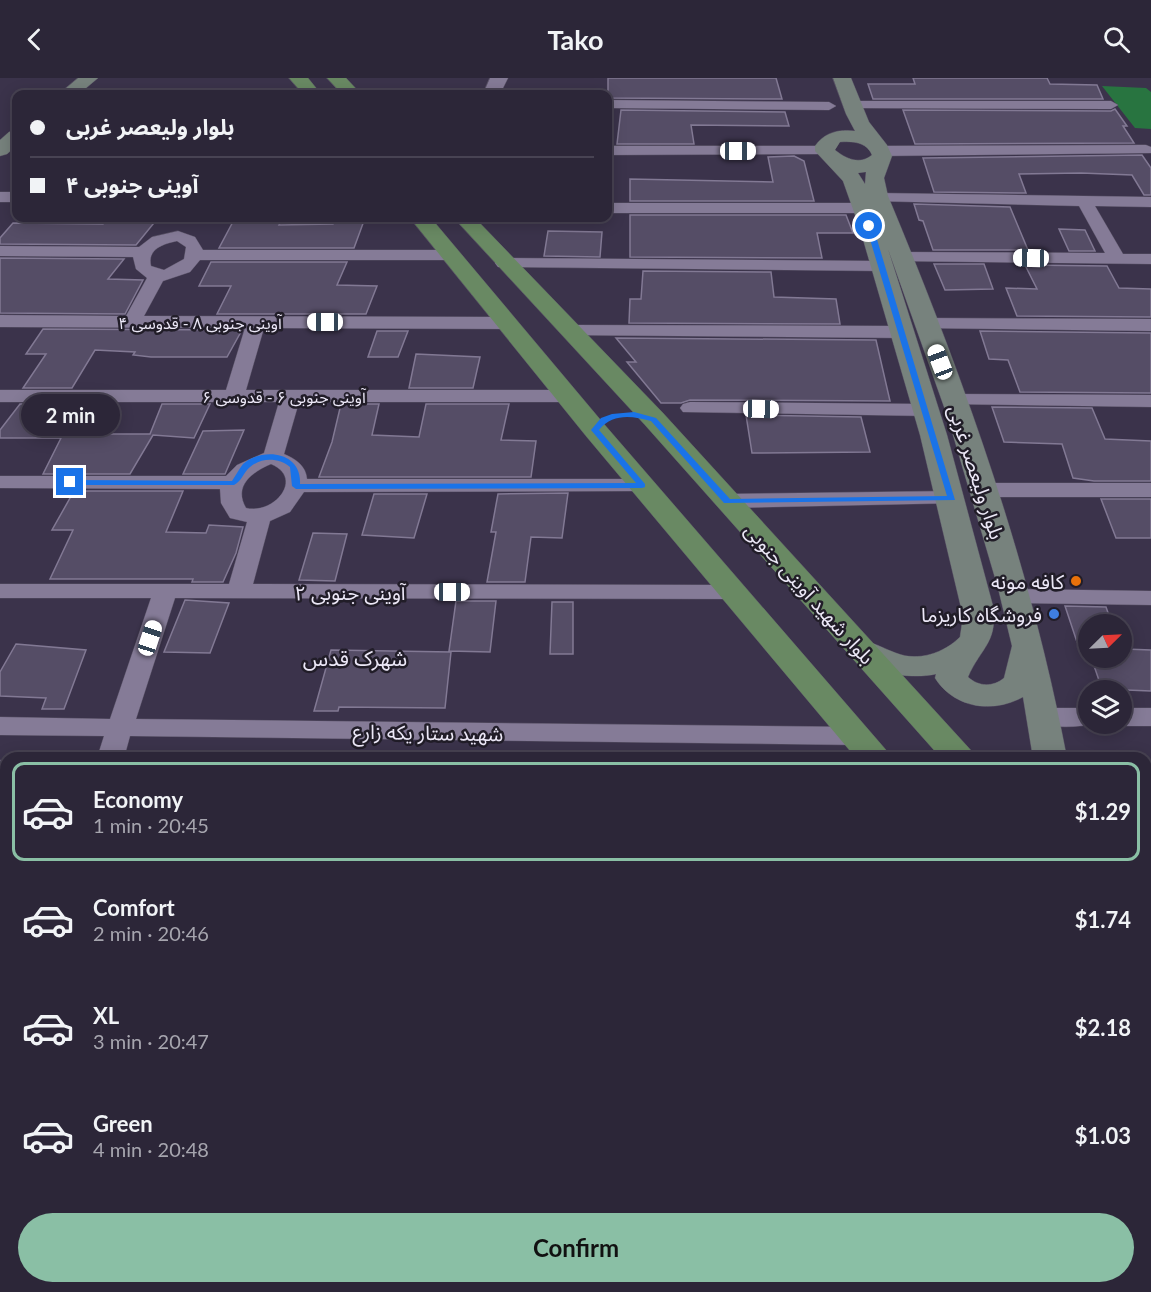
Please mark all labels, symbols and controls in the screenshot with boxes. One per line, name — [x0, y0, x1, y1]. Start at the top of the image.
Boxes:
icon: back — [18, 23, 51, 56]
text: Tako — [547, 23, 604, 56]
icon: search — [1100, 23, 1133, 56]
text: بلوار ولیعصر غربی — [66, 113, 234, 140]
car — [720, 142, 756, 160]
text: آوینی جنوبی ۴ — [66, 171, 199, 198]
route start — [855, 212, 882, 239]
car — [1013, 249, 1049, 267]
street label: آوینی جنوبی ۸ - قدوسی ۴ — [118, 313, 283, 333]
car — [307, 313, 343, 331]
car — [925, 342, 955, 382]
street label: آوینی جنوبی ۶ - قدوسی ۶ — [202, 387, 367, 407]
callout: 2 min — [20, 395, 119, 437]
car — [743, 400, 779, 418]
street label: بلوار ولیعصر غربی — [943, 402, 1010, 542]
text: 2 min — [46, 403, 95, 427]
route end — [56, 468, 83, 495]
street label: بلوار شهید آوینی جنوبی — [740, 517, 880, 669]
place label: کافه مونه — [991, 569, 1065, 594]
marker: کافه مونه — [1069, 574, 1083, 588]
street label: آوینی جنوبی ۲ — [294, 580, 407, 605]
car — [434, 583, 470, 601]
place label: فروشگاه کاریزما — [921, 602, 1042, 627]
marker: فروشگاه کاریزما — [1047, 607, 1061, 621]
north arrow — [1078, 614, 1132, 668]
map controls — [1078, 614, 1132, 734]
car — [136, 618, 164, 658]
district label: شهرک قدس — [303, 645, 407, 671]
button: layers — [1078, 680, 1132, 734]
street label: شهید ستار یکه زارع — [352, 719, 503, 749]
icon: car — [21, 785, 75, 839]
text: Economy — [93, 786, 183, 813]
text: $1.29 — [1075, 798, 1131, 825]
text: 1 min · 20:45 — [93, 813, 209, 837]
icon: car — [21, 893, 75, 947]
text: Comfort — [93, 894, 175, 921]
text: $1.74 — [1075, 906, 1131, 933]
text: 2 min · 20:46 — [93, 921, 209, 945]
icon: car — [21, 1001, 75, 1055]
text: XL — [93, 1002, 119, 1029]
text: $2.18 — [1075, 1014, 1131, 1041]
text: 3 min · 20:47 — [93, 1029, 209, 1053]
icon: car — [21, 1109, 75, 1163]
text: Green — [93, 1110, 153, 1137]
text: $1.03 — [1075, 1122, 1131, 1149]
text: 4 min · 20:48 — [93, 1137, 209, 1161]
button: Confirm — [18, 1213, 1134, 1282]

